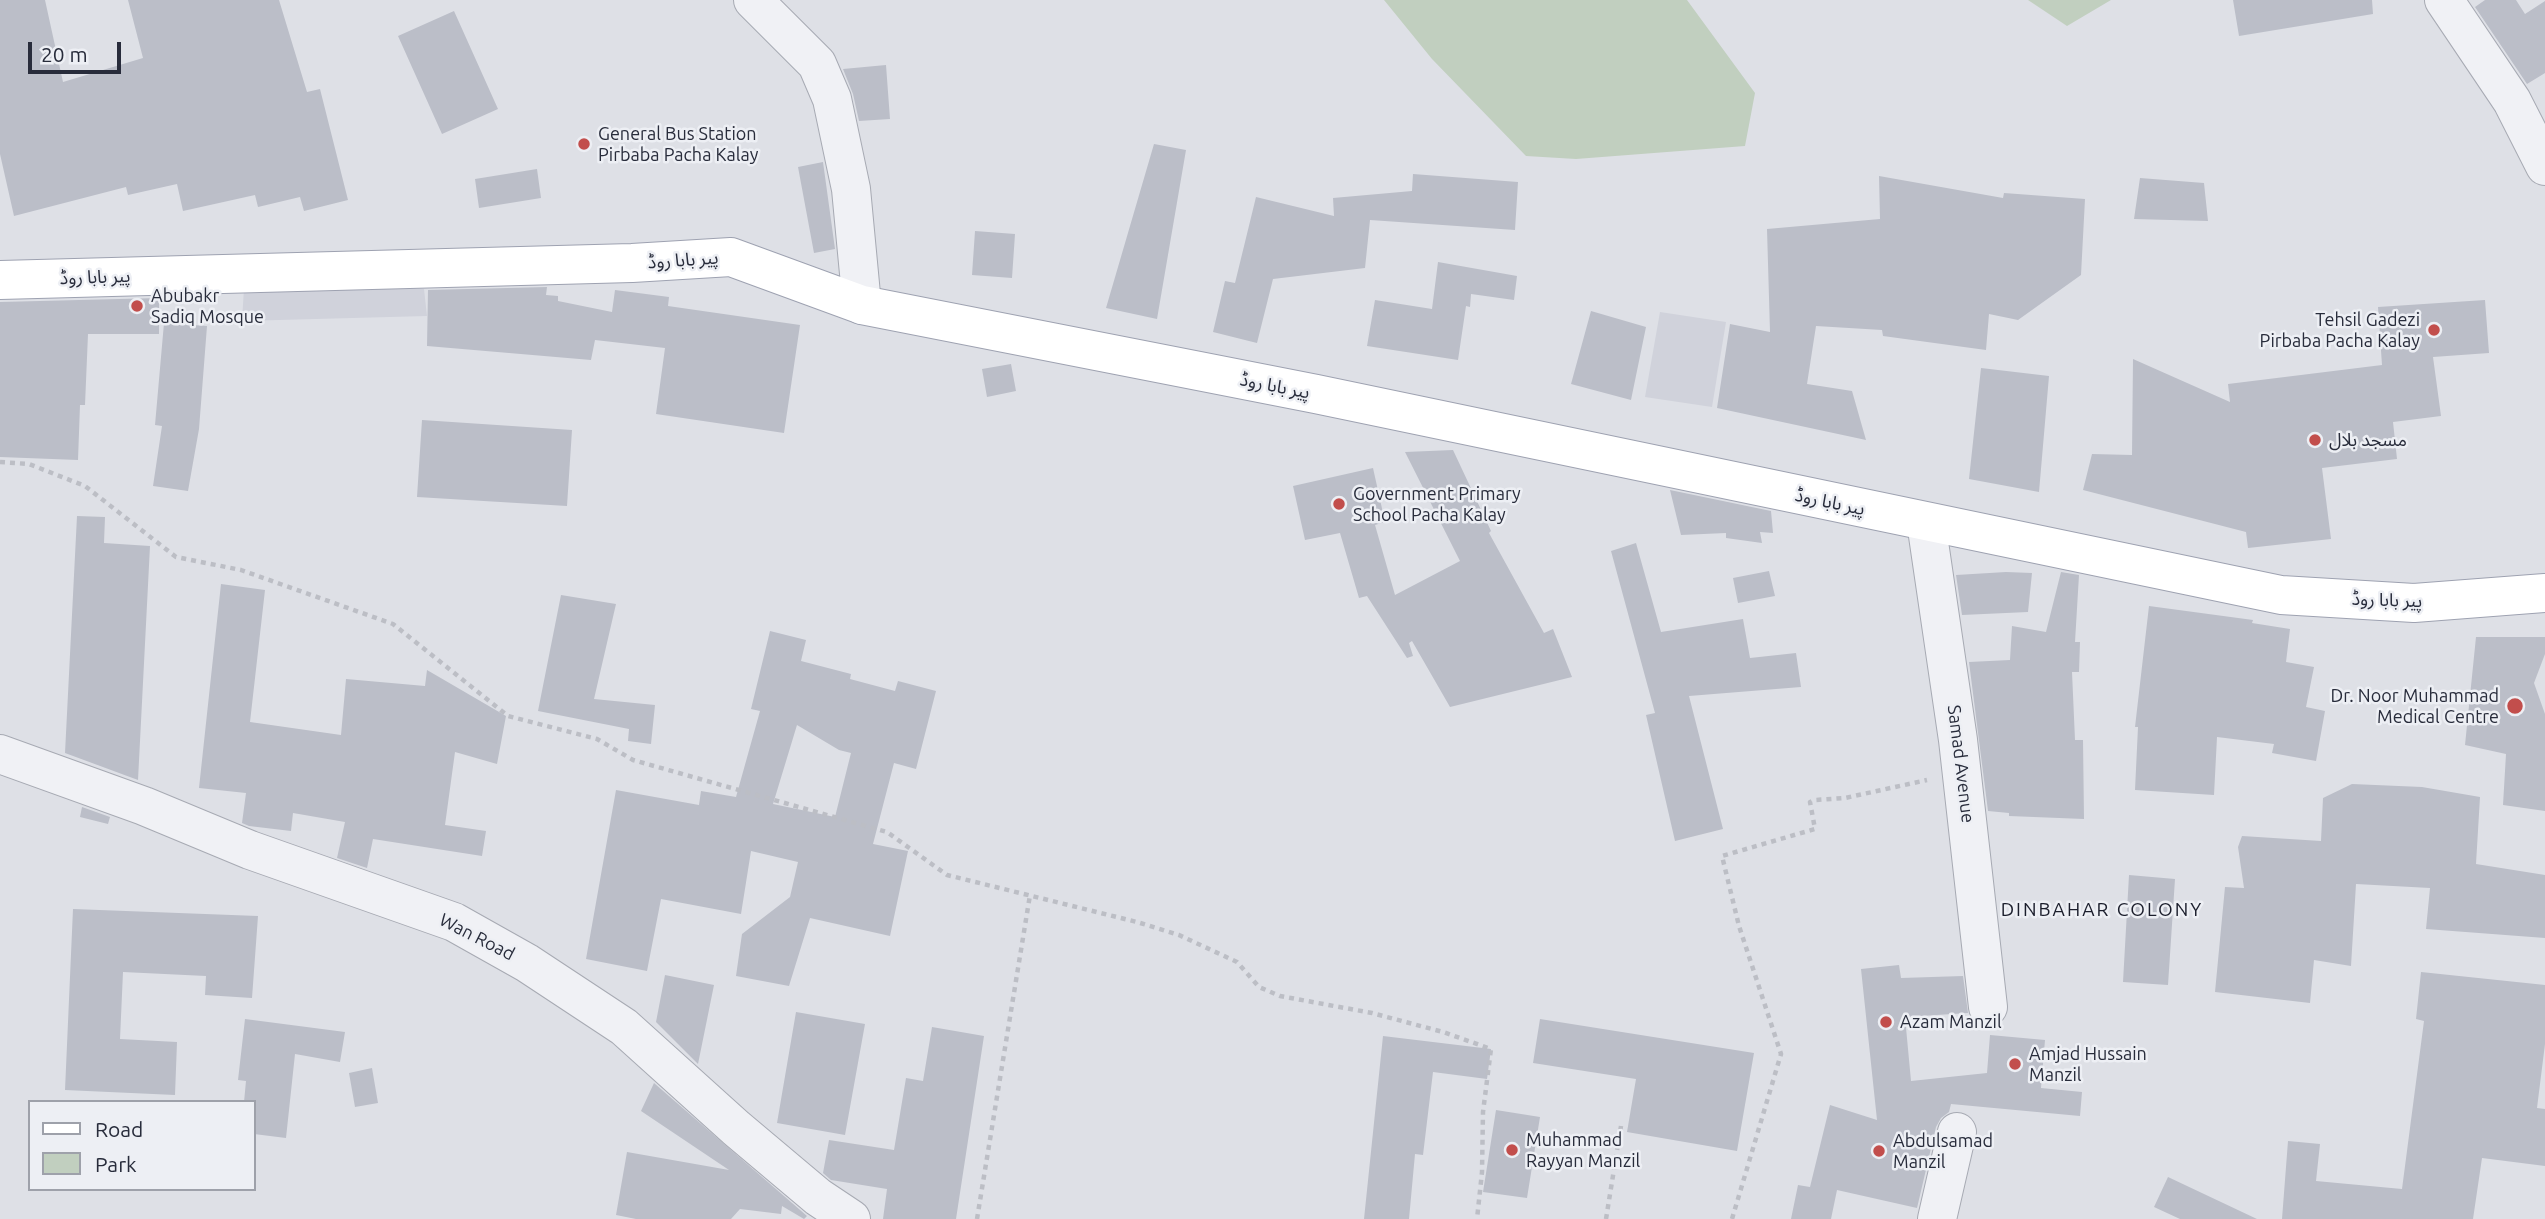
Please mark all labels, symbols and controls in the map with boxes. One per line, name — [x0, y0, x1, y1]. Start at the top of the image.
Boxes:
scale bar — [32, 28, 124, 72]
text: 20 m — [41, 42, 88, 66]
place label: General Bus Station Pirbaba Pacha Kalay — [598, 123, 758, 166]
marker: General Bus Station Pirbaba Pacha Kalay — [576, 136, 592, 152]
street label: پیر بابا روڈ — [647, 247, 719, 273]
street label: پیر بابا روڈ — [59, 265, 131, 289]
place label: Abubakr Sadiq Mosque — [151, 285, 264, 328]
marker: Abubakr Sadiq Mosque — [129, 298, 145, 314]
place label: Tehsil Gadezi Pirbaba Pacha Kalay — [2260, 309, 2420, 352]
marker: Tehsil Gadezi Pirbaba Pacha Kalay — [2426, 322, 2442, 338]
street label: پیر بابا روڈ — [1238, 369, 1312, 403]
place label: مسجد بلال — [2329, 429, 2407, 451]
marker: مسجد بلال — [2307, 432, 2323, 448]
place label: Government Primary School Pacha Kalay — [1353, 483, 1521, 526]
street label: پیر بابا روڈ — [1793, 484, 1867, 520]
marker: Government Primary School Pacha Kalay — [1331, 496, 1347, 512]
street label: پیر بابا روڈ — [2351, 588, 2423, 612]
place label: Dr. Noor Muhammad Medical Centre — [2331, 685, 2499, 728]
marker: Dr. Noor Muhammad Medical Centre — [2505, 696, 2525, 716]
street label: Samad Avenue — [1943, 704, 1979, 824]
district label: DINBAHAR COLONY — [2003, 899, 2201, 921]
street label: Wan Road — [436, 909, 518, 965]
place label: Azam Manzil — [1900, 1011, 2002, 1033]
marker: Azam Manzil — [1878, 1014, 1894, 1030]
place label: Amjad Hussain Manzil — [2029, 1043, 2147, 1086]
marker: Amjad Hussain Manzil — [2007, 1056, 2023, 1072]
legend — [28, 1100, 256, 1191]
text: Road — [95, 1117, 143, 1141]
place label: Muhammad Rayyan Manzil — [1526, 1129, 1640, 1172]
place label: Abdulsamad Manzil — [1893, 1130, 1993, 1172]
marker: Muhammad Rayyan Manzil — [1504, 1142, 1520, 1158]
marker: Abdulsamad Manzil — [1871, 1143, 1887, 1159]
text: Park — [95, 1152, 137, 1176]

